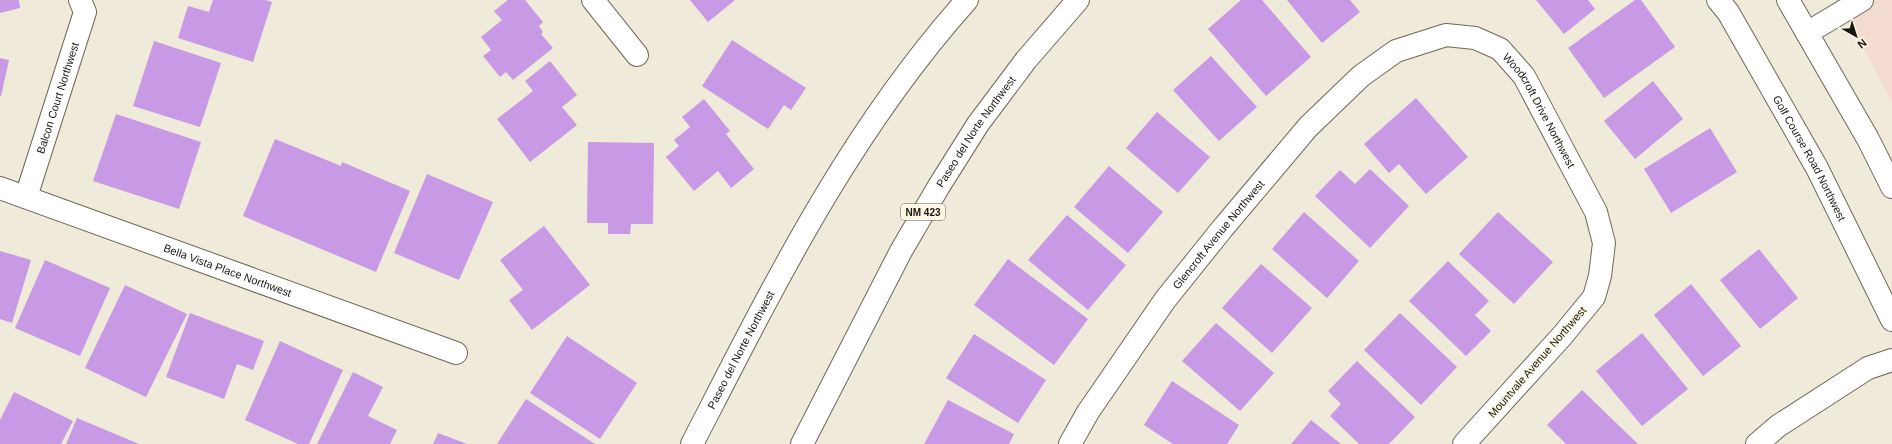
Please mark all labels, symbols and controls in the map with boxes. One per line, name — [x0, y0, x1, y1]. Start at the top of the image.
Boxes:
north arrow — [1836, 16, 1876, 56]
text: N — [1855, 37, 1869, 51]
street label: Balcon Court Northwest — [34, 41, 81, 155]
street label: Woodcroft Drive Northwest — [1501, 51, 1577, 170]
street label: Paseo del Norte Northwest — [934, 74, 1018, 189]
street label: Golf Course Road Northwest — [1771, 93, 1848, 223]
street label: Glencroft Avenue Northwest — [1170, 178, 1266, 291]
road number: NM 423 — [901, 204, 945, 220]
street label: Bella Vista Place Northwest — [162, 242, 293, 299]
street label: Paseo del Norte Northwest — [705, 289, 777, 411]
street label: Mountvale Avenue Northwest — [1486, 304, 1588, 420]

